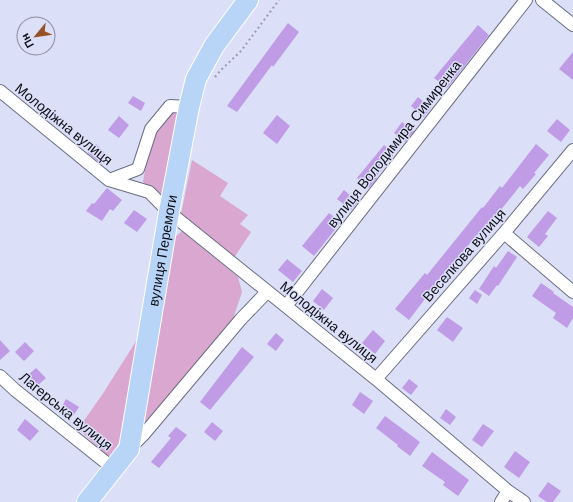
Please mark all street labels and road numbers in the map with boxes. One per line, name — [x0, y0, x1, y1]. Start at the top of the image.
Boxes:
street label: вулиця Володимира Симиренка — [323, 57, 465, 231]
street label: Молодіжна вулиця — [12, 79, 116, 169]
street label: вулиця Перемоги — [144, 193, 181, 308]
street label: Веселкова вулиця — [419, 205, 509, 305]
street label: Молодіжна вулиця — [277, 277, 381, 367]
street label: Лагерська вулиця — [16, 368, 116, 454]

